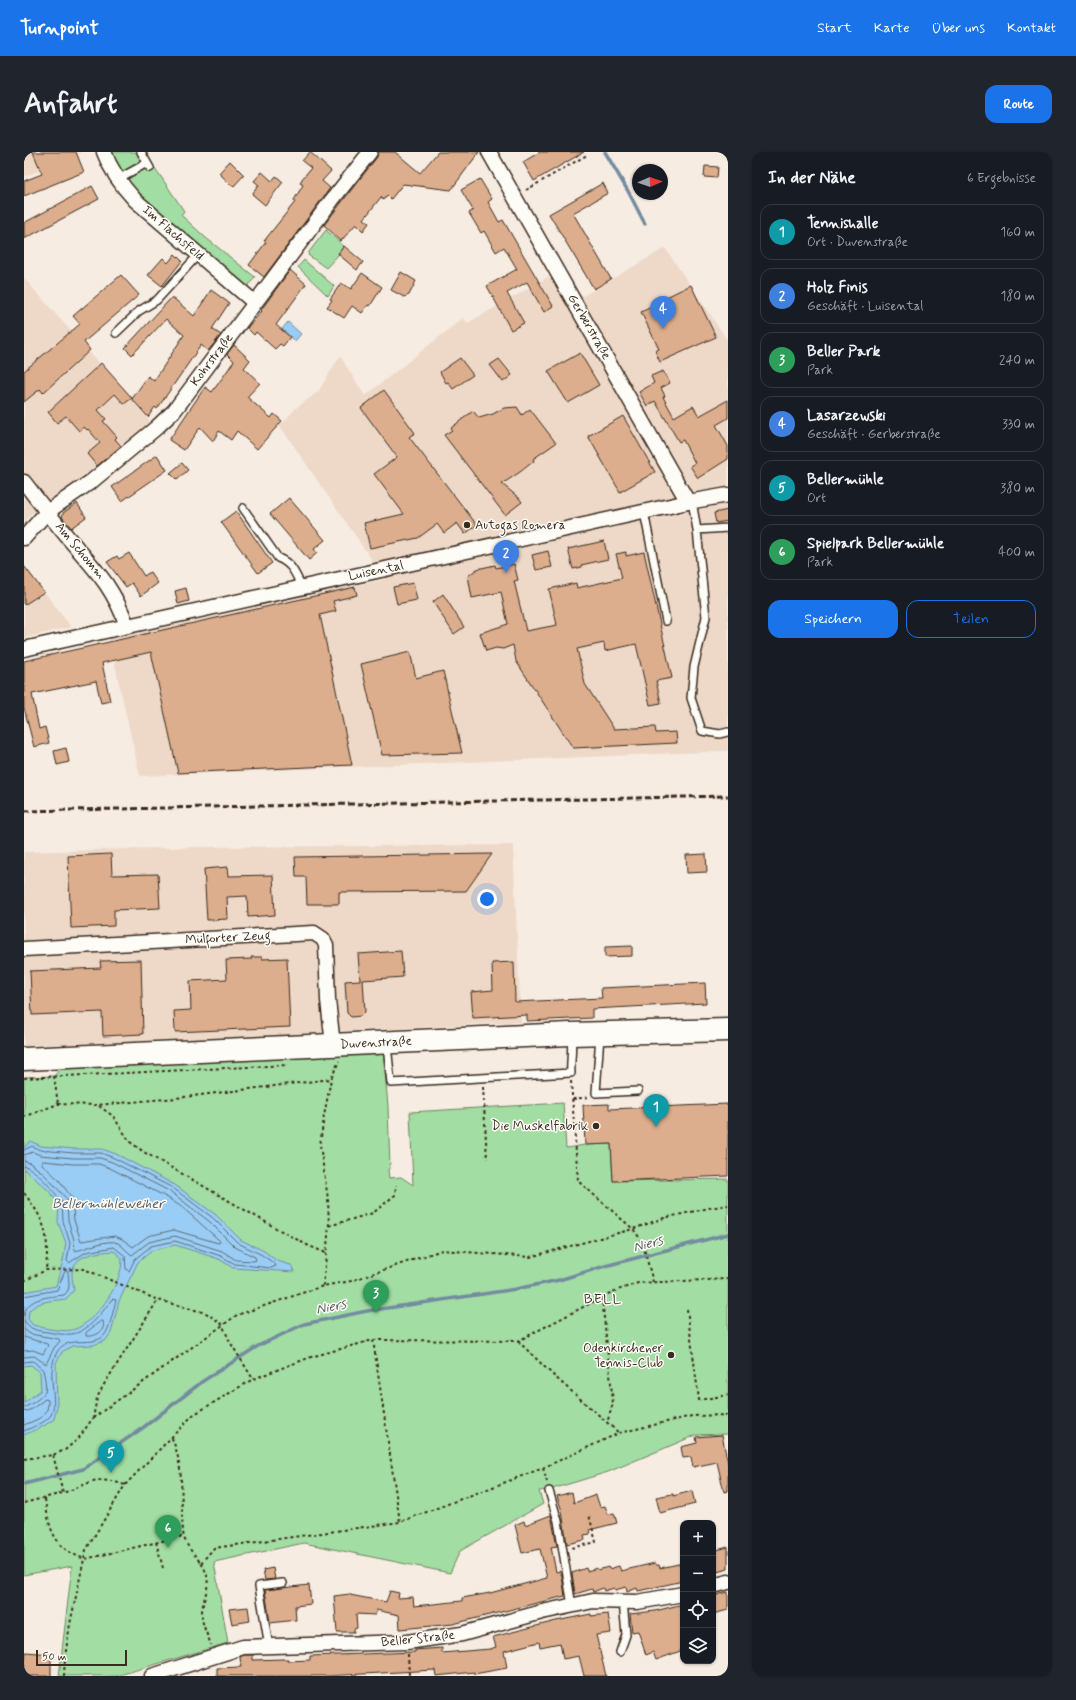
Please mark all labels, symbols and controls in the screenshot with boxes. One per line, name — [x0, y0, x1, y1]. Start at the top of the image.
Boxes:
text: Turnpoint — [20, 16, 99, 41]
text: Start — [817, 19, 852, 37]
text: Karte — [874, 19, 909, 37]
text: Über uns — [931, 19, 985, 37]
text: Kontakt — [1007, 19, 1056, 37]
button: Route — [985, 85, 1052, 123]
text: Anfahrt — [24, 86, 117, 123]
north arrow — [632, 164, 668, 200]
text: In der Nähe — [768, 167, 856, 189]
text: 6 Ergebnisse — [967, 170, 1036, 187]
street label: Im Flachsfeld — [139, 202, 207, 264]
text: Tennishalle — [807, 214, 878, 234]
text: 1 — [779, 224, 785, 241]
text: 160 m — [1000, 224, 1035, 241]
text: Ort · Duvenstraße — [807, 234, 908, 251]
text: Holz Finis — [807, 278, 868, 298]
text: 2 — [779, 288, 785, 305]
text: 180 m — [1000, 288, 1035, 305]
street label: Gerberstraße — [563, 291, 615, 363]
pin: 4 — [650, 296, 676, 329]
text: Geschäft · Luisental — [807, 298, 924, 315]
street label: Kohrstraße — [187, 330, 237, 390]
text: Beller Park — [807, 342, 880, 362]
text: 3 — [779, 352, 785, 369]
text: 240 m — [999, 352, 1035, 369]
text: Park — [807, 362, 833, 379]
text: Lasarzewski — [807, 406, 886, 426]
text: 4 — [778, 416, 786, 433]
text: 330 m — [1002, 416, 1035, 433]
text: Geschäft · Gerberstraße — [807, 426, 941, 443]
text: Bellermühle — [807, 470, 884, 490]
text: 5 — [778, 480, 786, 497]
text: 380 m — [1000, 480, 1035, 497]
text: Ort — [807, 490, 826, 507]
place label: Autogas Romera — [475, 517, 566, 536]
street label: Am Schomm — [51, 519, 109, 583]
marker: Autogas Romera — [462, 520, 472, 530]
text: Spielpark Bellermühle — [807, 534, 944, 554]
pin: 2 — [493, 540, 519, 573]
text: 6 — [779, 544, 785, 561]
text: 400 m — [998, 544, 1035, 561]
text: Park — [807, 554, 833, 571]
street label: Luisental — [347, 557, 405, 585]
button: Speichern — [768, 600, 898, 638]
button: Teilen — [906, 600, 1036, 638]
your location — [477, 889, 497, 909]
street label: Mülforter Zeug — [185, 927, 271, 951]
street label: Duvenstraße — [340, 1033, 412, 1053]
pin: 1 — [643, 1094, 669, 1127]
place label: Die Muskelfabrik — [492, 1118, 589, 1135]
marker: Die Muskelfabrik — [591, 1121, 601, 1131]
water label: Bellermühleweiher — [52, 1195, 166, 1213]
water label: Niers — [631, 1231, 666, 1257]
pin: 3 — [363, 1280, 389, 1313]
district label: BELL — [584, 1290, 622, 1308]
water label: Niers — [314, 1295, 349, 1319]
place label: Odenkirchener Tennis-Club — [583, 1340, 664, 1372]
marker: Odenkirchener Tennis-Club — [666, 1350, 676, 1360]
pin: 5 — [98, 1440, 124, 1473]
pin: 6 — [155, 1515, 181, 1548]
map controls — [680, 1520, 716, 1664]
button: + — [680, 1520, 716, 1556]
button: − — [680, 1556, 716, 1592]
button: locate — [680, 1592, 716, 1628]
street label: Beller Straße — [380, 1627, 456, 1651]
button: layers — [680, 1628, 716, 1664]
scale bar — [36, 1648, 127, 1667]
text: 50 m — [42, 1650, 67, 1664]

